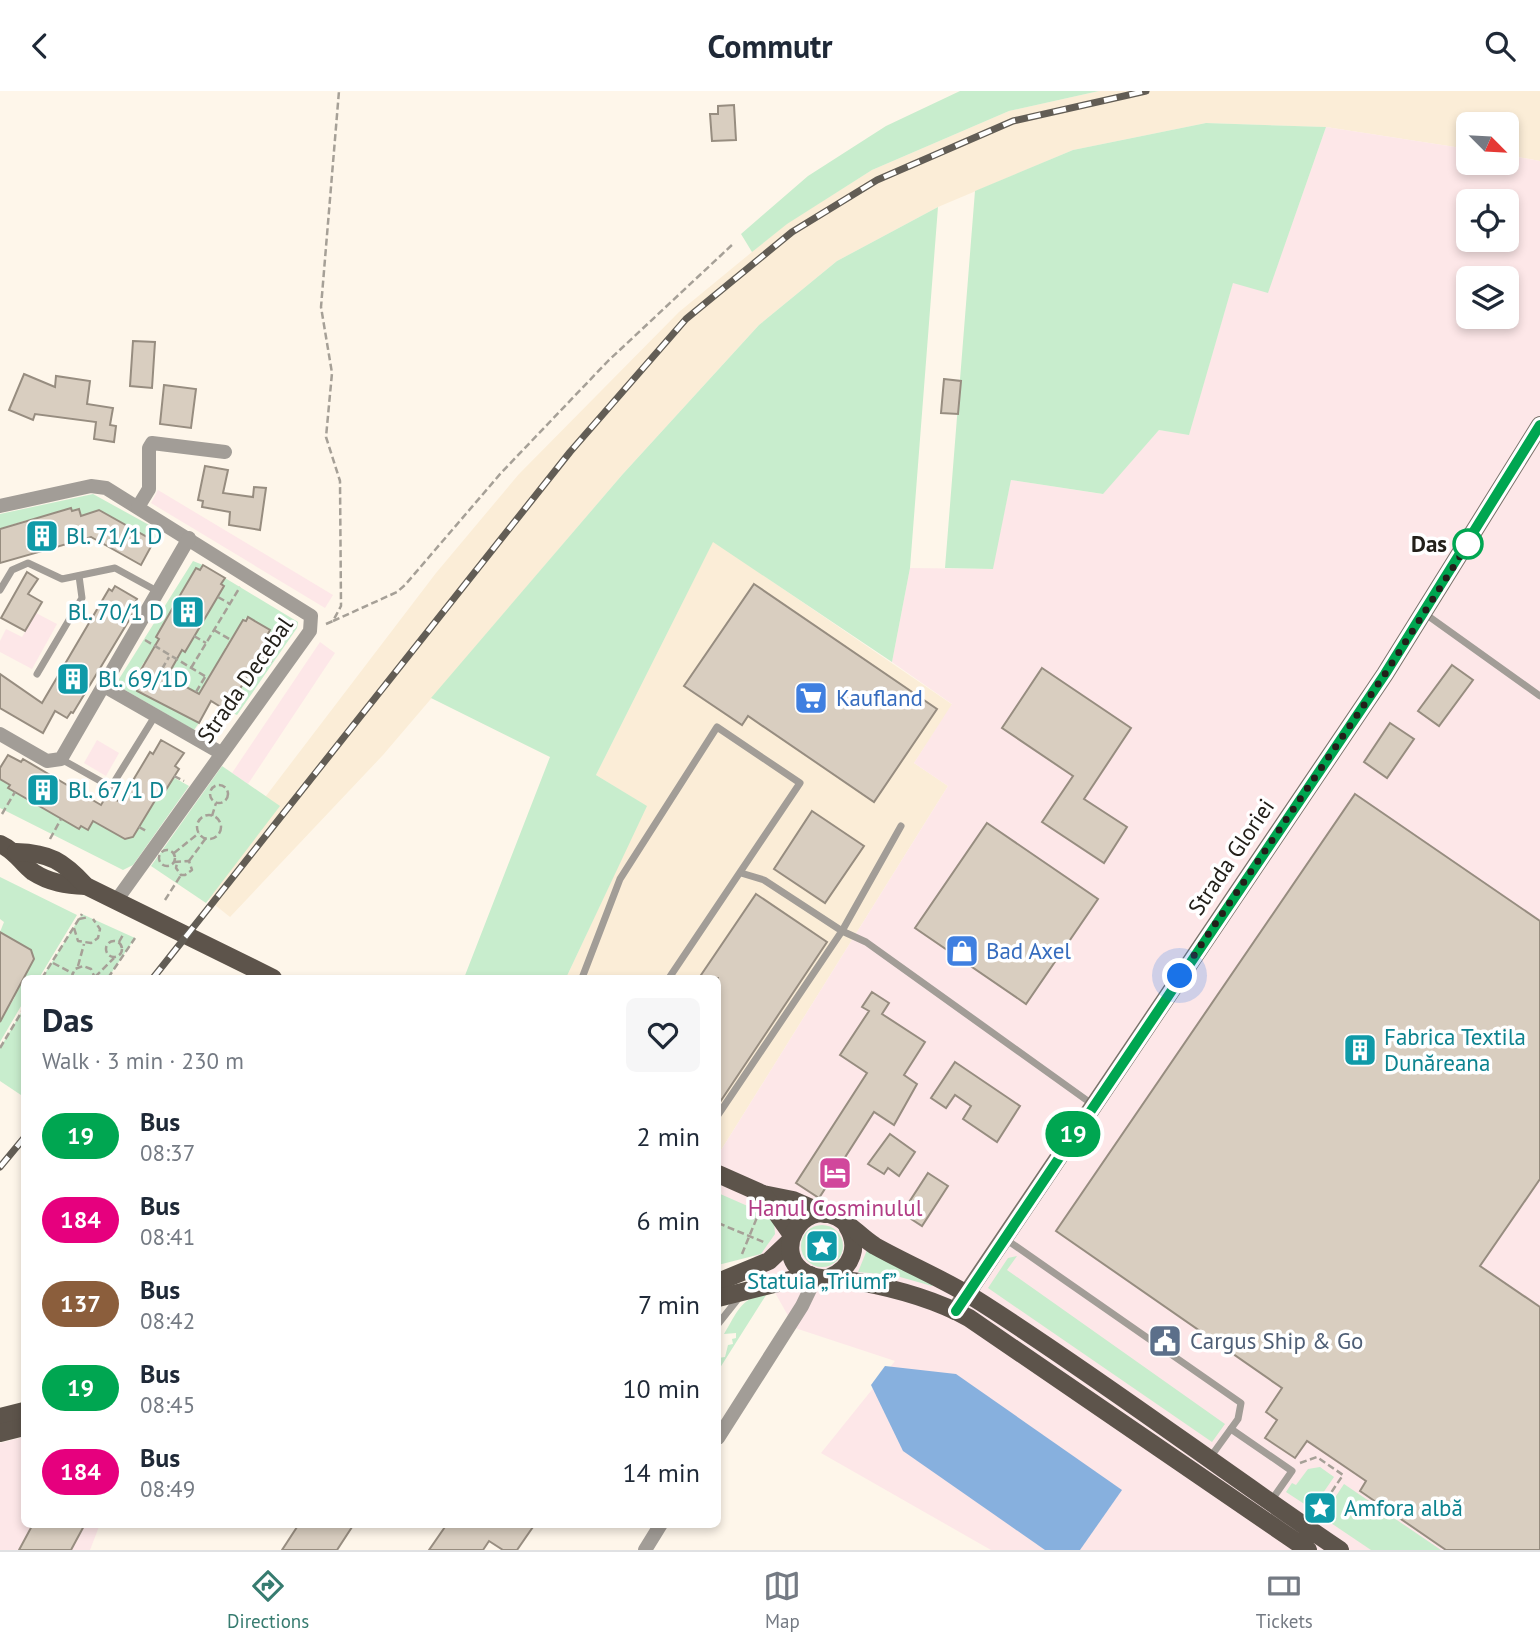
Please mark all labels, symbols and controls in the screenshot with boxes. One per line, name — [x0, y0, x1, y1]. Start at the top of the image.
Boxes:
text: Commutr — [707, 25, 833, 67]
icon: back — [21, 27, 59, 65]
icon: search — [1481, 27, 1519, 65]
north arrow — [1456, 112, 1519, 175]
map controls — [1456, 112, 1519, 329]
button: locate — [1456, 189, 1519, 252]
button: layers — [1456, 266, 1519, 329]
building icon: Bl. 71/1 D — [23, 517, 61, 555]
place label: Bl. 71/1 D — [66, 521, 162, 550]
place label: Das — [1411, 529, 1447, 558]
marker: Das — [1453, 529, 1483, 559]
building icon: Bl. 70/1 D — [169, 593, 207, 631]
place label: Bl. 70/1 D — [68, 597, 164, 626]
street label: Strada Decebal — [190, 611, 299, 749]
building icon: Bl. 69/1D — [54, 660, 92, 698]
place label: Bl. 69/1D — [98, 664, 188, 693]
supermarket icon: Kaufland — [792, 679, 830, 717]
place label: Kaufland — [836, 683, 923, 712]
building icon: Bl. 67/1 D — [24, 771, 62, 809]
place label: Bl. 67/1 D — [68, 775, 164, 804]
street label: Strada Gloriei — [1181, 793, 1280, 920]
shop icon: Bad Axel — [943, 932, 981, 970]
place label: Bad Axel — [986, 936, 1071, 965]
your location — [1162, 958, 1197, 993]
text: Das — [42, 998, 94, 1041]
button: heart — [626, 998, 700, 1072]
place label: Fabrica Textila Dunăreana — [1384, 1022, 1526, 1077]
building icon: Fabrica Textila Dunăreana — [1341, 1031, 1379, 1069]
text: Walk · 3 min · 230 m — [42, 1046, 244, 1075]
text: Bus — [140, 1105, 180, 1138]
line badge: 19 — [1042, 1111, 1104, 1157]
text: 19 — [1059, 1118, 1087, 1149]
text: 19 — [67, 1120, 94, 1151]
text: 2 min — [637, 1120, 700, 1153]
text: 08:37 — [140, 1138, 195, 1167]
hotel icon: Hanul Cosminulul — [816, 1154, 854, 1192]
text: Bus — [140, 1189, 180, 1222]
place label: Hanul Cosminulul — [748, 1193, 923, 1222]
text: 184 — [60, 1204, 101, 1235]
text: 6 min — [637, 1204, 700, 1237]
text: 08:41 — [140, 1222, 195, 1251]
place icon: Statuia „Triumf” — [803, 1227, 841, 1265]
place label: Statuia „Triumf” — [747, 1266, 897, 1295]
text: Bus — [140, 1273, 180, 1306]
text: 137 — [60, 1288, 101, 1319]
text: 7 min — [638, 1288, 700, 1321]
text: 08:42 — [140, 1306, 195, 1335]
public building icon: Cargus Ship & Go — [1146, 1322, 1184, 1360]
place label: Cargus Ship & Go — [1190, 1326, 1363, 1355]
text: Bus — [140, 1357, 180, 1390]
text: 19 — [67, 1372, 94, 1403]
text: 10 min — [622, 1372, 700, 1405]
text: 08:45 — [140, 1390, 195, 1419]
text: Bus — [140, 1441, 180, 1474]
text: 184 — [60, 1456, 101, 1487]
text: 14 min — [622, 1456, 700, 1489]
text: 08:49 — [140, 1474, 195, 1503]
place icon: Amfora albă — [1301, 1489, 1339, 1527]
place label: Amfora albă — [1344, 1493, 1463, 1522]
tab: Directions — [227, 1567, 309, 1633]
tab: Map — [763, 1567, 801, 1633]
tab: Tickets — [1256, 1567, 1313, 1633]

